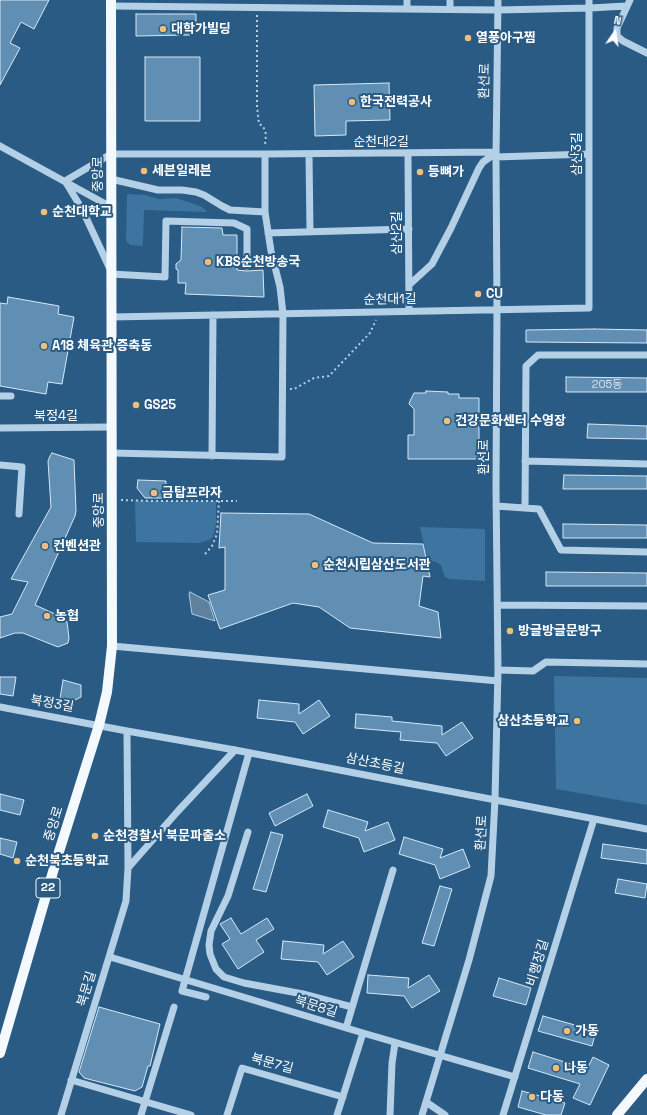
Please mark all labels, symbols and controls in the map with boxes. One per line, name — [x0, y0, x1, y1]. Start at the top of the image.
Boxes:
north arrow — [595, 12, 635, 52]
text: N — [613, 13, 623, 28]
place label: 대학가빌딩 — [171, 21, 231, 37]
marker: 대학가빌딩 — [158, 24, 168, 34]
place label: 열풍아구찜 — [476, 30, 536, 46]
marker: 열풍아구찜 — [463, 33, 473, 43]
street label: 환선로 — [477, 63, 493, 99]
place label: 한국전력공사 — [360, 94, 432, 110]
marker: 한국전력공사 — [347, 97, 357, 107]
street label: 삼산3길 — [569, 132, 585, 176]
street label: 순천대2길 — [353, 134, 409, 150]
street label: 중앙로 — [90, 156, 106, 192]
place label: 세븐일레븐 — [152, 163, 212, 179]
place label: 등뼈가 — [428, 164, 464, 180]
marker: 세븐일레븐 — [139, 166, 149, 176]
marker: 등뼈가 — [415, 167, 425, 177]
place label: 순천대학교 — [52, 204, 112, 220]
marker: 순천대학교 — [39, 207, 49, 217]
street label: 삼산2길 — [389, 211, 405, 255]
place label: KBS순천방송국 — [216, 254, 300, 270]
marker: KBS순천방송국 — [203, 257, 213, 267]
place label: CU — [486, 286, 503, 302]
marker: CU — [473, 289, 483, 299]
street label: 순천대1길 — [363, 292, 417, 308]
place label: A18 체육관 증축동 — [52, 338, 152, 354]
marker: A18 체육관 증축동 — [39, 341, 49, 351]
house number: 205동 — [592, 378, 622, 392]
place label: GS25 — [144, 397, 176, 413]
marker: GS25 — [131, 400, 141, 410]
street label: 북정4길 — [34, 408, 78, 424]
place label: 건강문화센터 수영장 — [455, 413, 566, 429]
marker: 건강문화센터 수영장 — [442, 416, 452, 426]
street label: 환선로 — [476, 439, 492, 475]
place label: 금탑프라자 — [162, 485, 222, 501]
marker: 금탑프라자 — [149, 488, 159, 498]
street label: 중앙로 — [91, 492, 107, 528]
place label: 컨벤션관 — [53, 538, 101, 554]
marker: 컨벤션관 — [40, 541, 50, 551]
place label: 순천시립삼산도서관 — [323, 557, 431, 573]
marker: 순천시립삼산도서관 — [310, 560, 320, 570]
place label: 농협 — [55, 608, 79, 624]
marker: 농협 — [42, 611, 52, 621]
place label: 방글방글문방구 — [518, 623, 602, 639]
marker: 방글방글문방구 — [505, 626, 515, 636]
street label: 북정3길 — [29, 693, 75, 715]
place label: 삼산초등학교 — [497, 713, 569, 729]
marker: 삼산초등학교 — [572, 716, 582, 726]
street label: 삼산초등길 — [344, 751, 406, 777]
street label: 중앙로 — [41, 805, 67, 843]
street label: 환선로 — [473, 815, 491, 851]
place label: 순천경찰서 북문파출소 — [103, 828, 226, 844]
marker: 순천경찰서 북문파출소 — [90, 831, 100, 841]
place label: 순천북초등학교 — [25, 853, 109, 869]
marker: 순천북초등학교 — [12, 856, 22, 866]
road number: 22 — [36, 878, 60, 898]
street label: 비행장길 — [524, 938, 552, 988]
street label: 북문길 — [74, 970, 100, 1008]
street label: 북문8길 — [293, 993, 339, 1021]
place label: 가동 — [575, 1023, 599, 1039]
marker: 가동 — [562, 1026, 572, 1036]
street label: 북문7길 — [249, 1051, 295, 1077]
place label: 나동 — [564, 1060, 588, 1076]
marker: 나동 — [551, 1063, 561, 1073]
place label: 다동 — [540, 1089, 564, 1105]
marker: 다동 — [527, 1092, 537, 1102]

